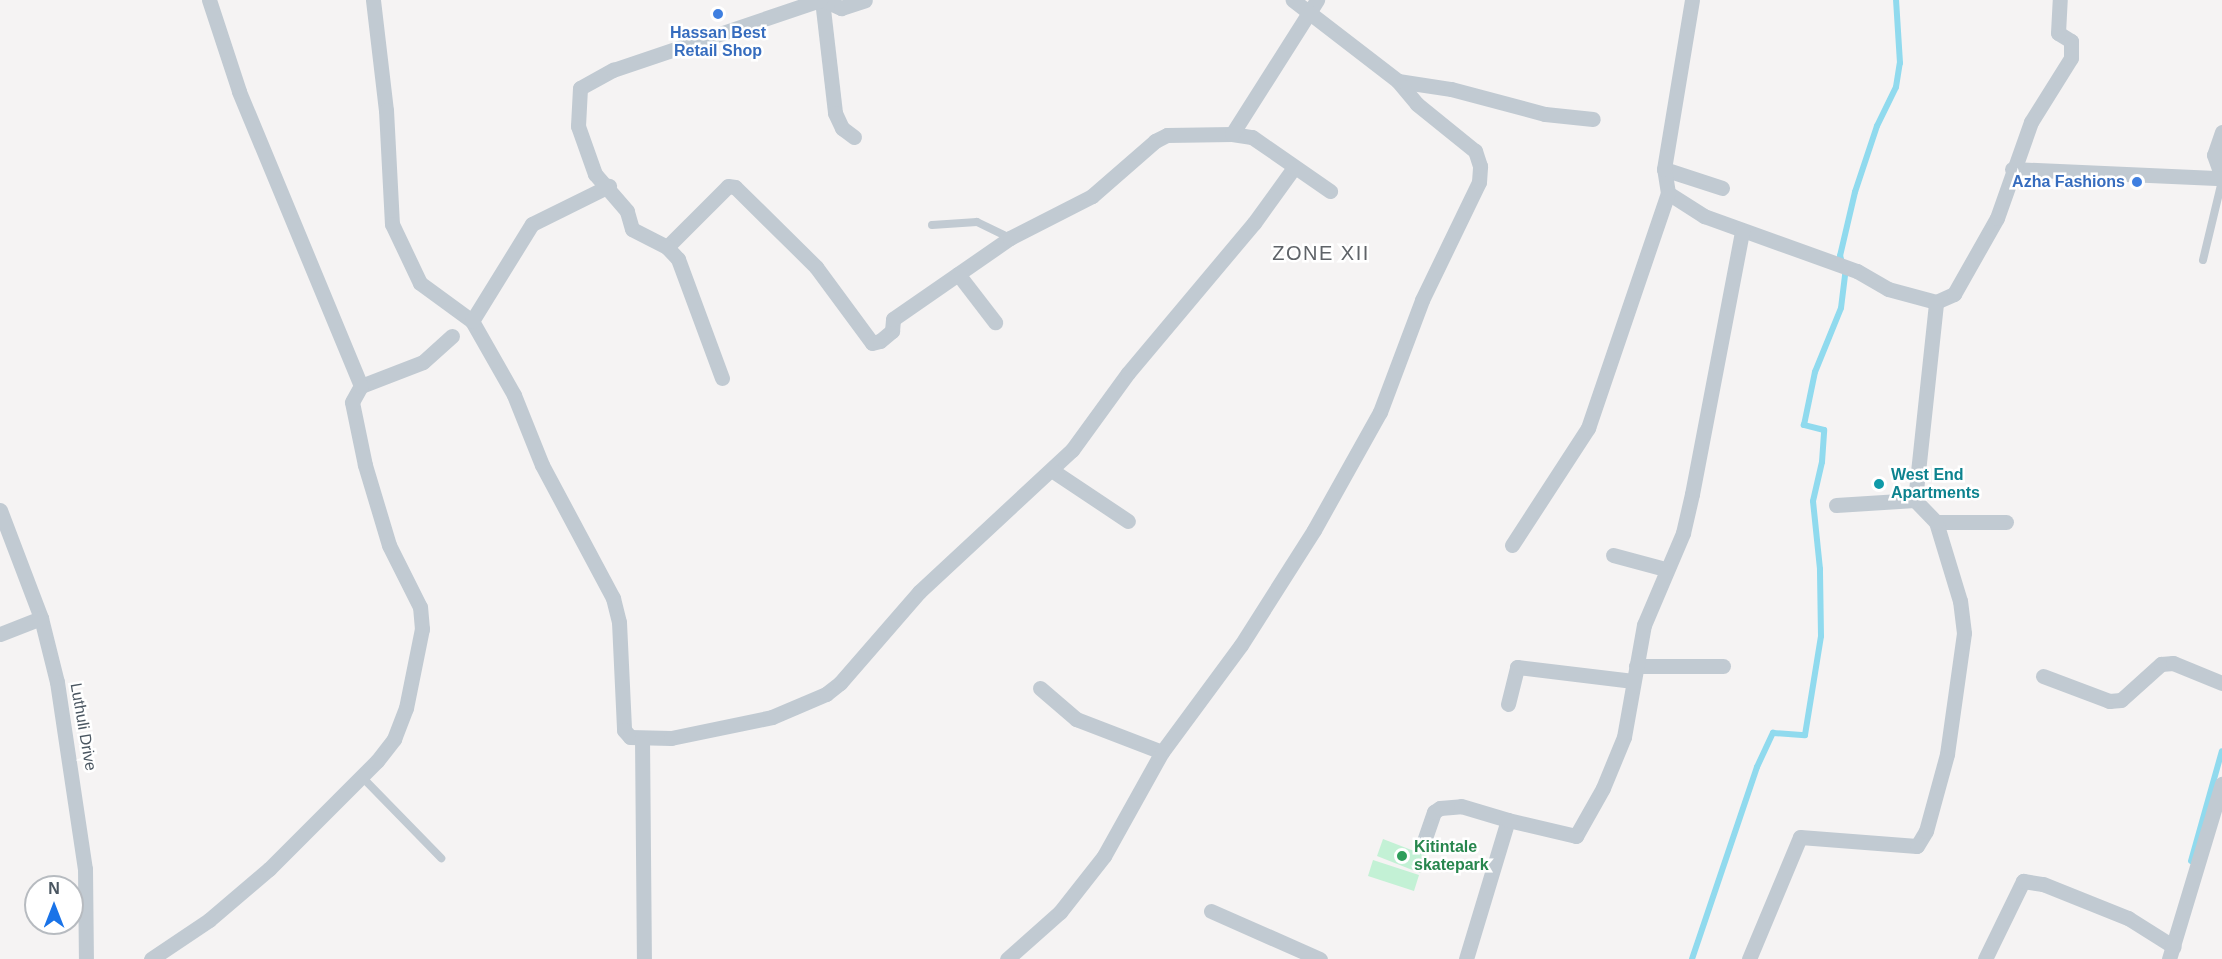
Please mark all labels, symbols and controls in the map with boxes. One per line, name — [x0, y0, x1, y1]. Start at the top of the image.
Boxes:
marker: Hassan Best Retail Shop — [711, 7, 725, 21]
place label: Hassan Best Retail Shop — [670, 23, 766, 61]
place label: Azha Fashions — [2012, 172, 2125, 192]
marker: Azha Fashions — [2130, 175, 2144, 189]
district label: ZONE XII — [1272, 241, 1370, 265]
place label: West End Apartments — [1891, 465, 1980, 503]
marker: West End Apartments — [1872, 477, 1886, 491]
street label: Luthuli Drive — [66, 682, 100, 772]
place label: Kitintale skatepark — [1414, 837, 1489, 875]
marker: Kitintale skatepark — [1395, 849, 1409, 863]
north arrow — [24, 875, 84, 935]
text: N — [48, 880, 60, 897]

